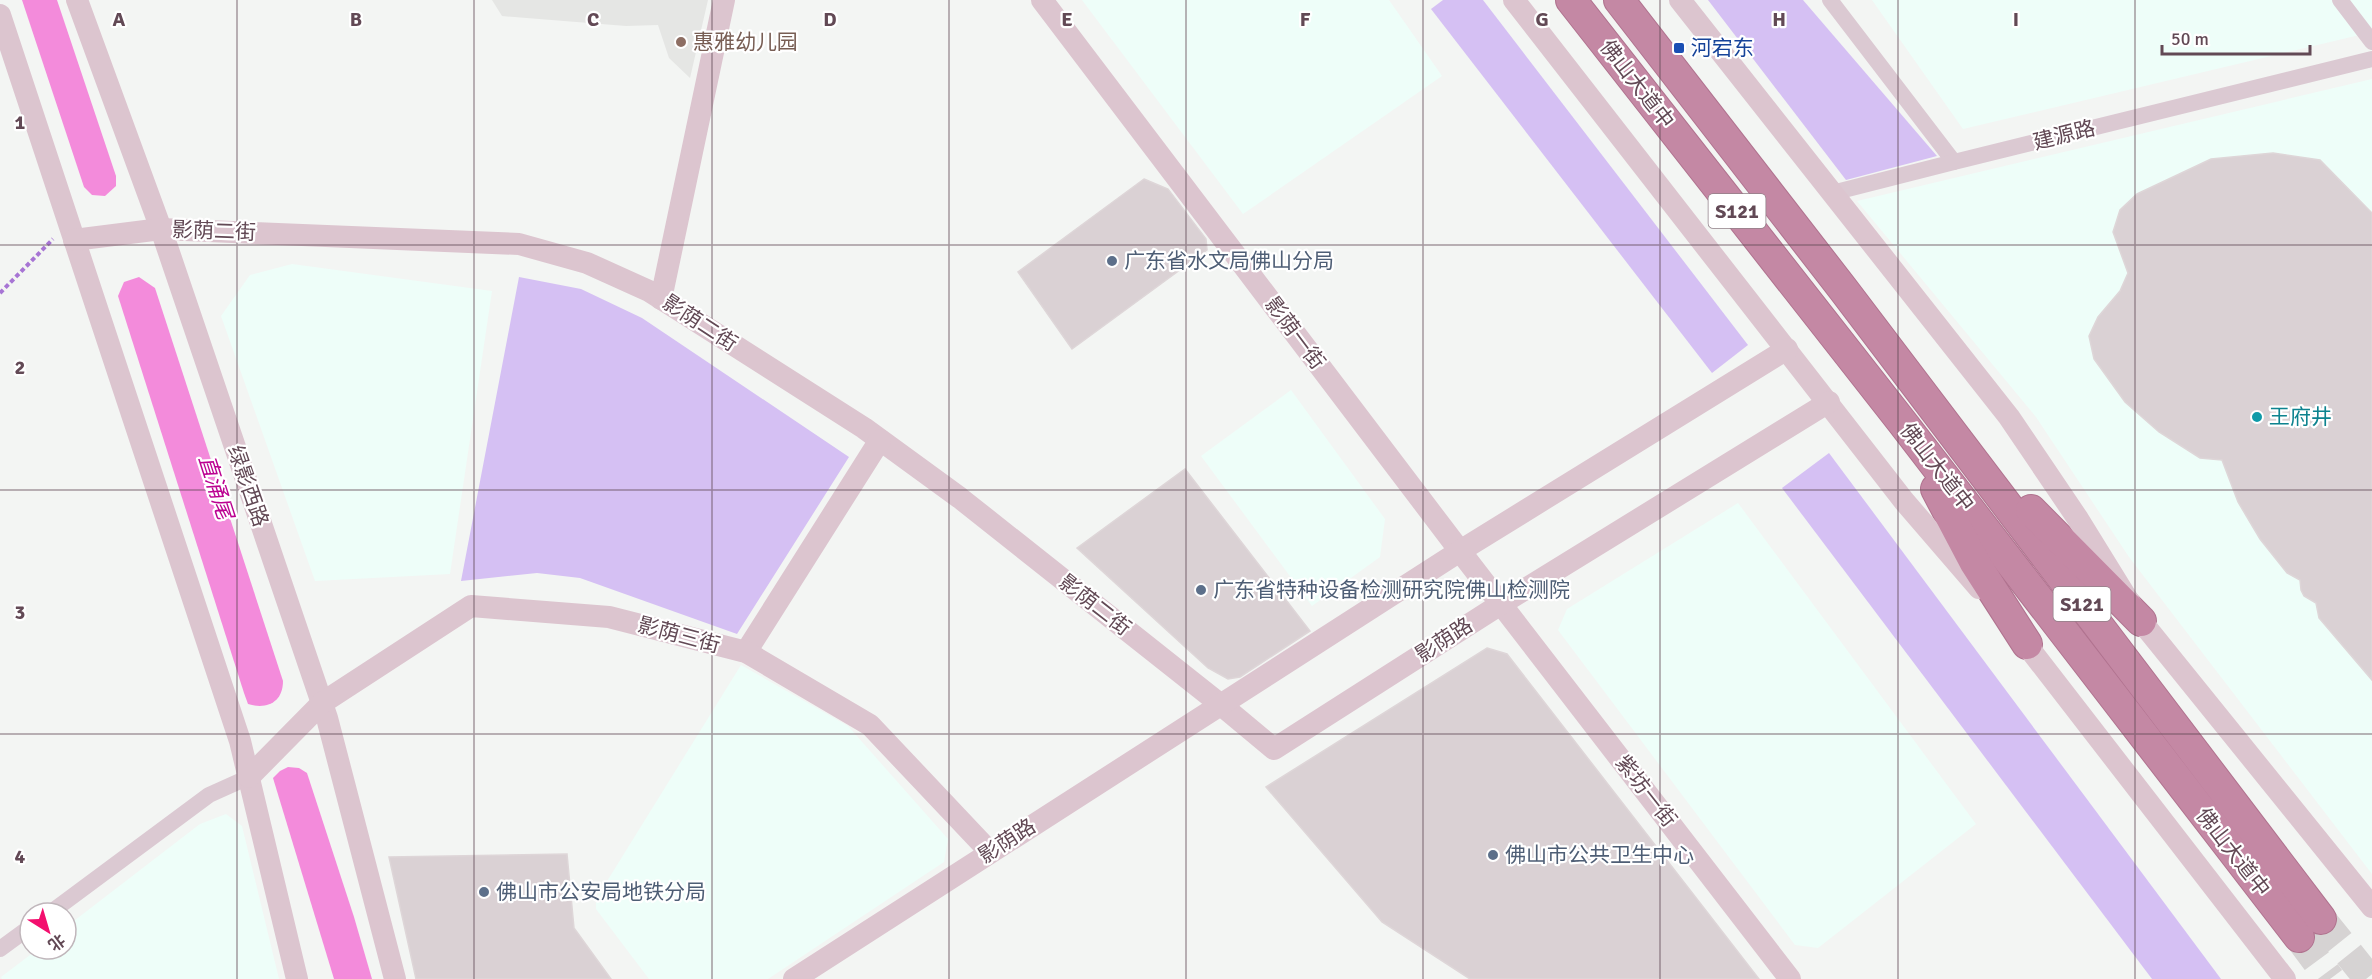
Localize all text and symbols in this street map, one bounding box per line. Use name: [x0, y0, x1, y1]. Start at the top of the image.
text: A: [113, 7, 126, 32]
text: B: [350, 7, 362, 32]
text: C: [587, 7, 599, 32]
text: D: [823, 7, 837, 32]
text: E: [1061, 7, 1073, 32]
text: F: [1300, 7, 1311, 32]
text: G: [1535, 7, 1549, 32]
text: H: [1772, 7, 1786, 32]
text: I: [2013, 7, 2019, 32]
scale bar: [2162, 18, 2310, 56]
text: 50 m: [2171, 28, 2209, 50]
place label: 惠雅幼儿园: [693, 29, 798, 55]
marker: 惠雅幼儿园: [674, 35, 688, 49]
street label: 佛山大道中: [1594, 35, 1680, 133]
place label: 河宕东: [1691, 35, 1754, 61]
marker: 河宕东: [1672, 41, 1686, 55]
text: 1: [15, 110, 26, 135]
street label: 建源路: [2030, 115, 2098, 155]
road number: S121: [1708, 194, 1766, 228]
street label: 影荫二街: [172, 217, 256, 245]
place label: 广东省水文局佛山分局: [1124, 248, 1334, 274]
marker: 广东省水文局佛山分局: [1105, 254, 1119, 268]
street label: 影荫二街: [658, 289, 742, 357]
street label: 影荫一街: [1259, 292, 1331, 374]
text: 2: [15, 355, 25, 380]
place label: 王府井: [2269, 404, 2332, 430]
marker: 王府井: [2250, 410, 2264, 424]
street label: 佛山大道中: [1894, 418, 1980, 516]
street label: 绿影西路: [222, 442, 274, 530]
water label: 直涌尾: [193, 451, 240, 524]
street label: 影荫二街: [1054, 569, 1136, 641]
place label: 广东省特种设备检测研究院佛山检测院: [1213, 577, 1570, 603]
marker: 广东省特种设备检测研究院佛山检测院: [1194, 583, 1208, 597]
road number: S121: [2054, 587, 2110, 621]
text: 3: [15, 600, 25, 625]
street label: 影荫三街: [635, 612, 723, 658]
street label: 影荫路: [1411, 612, 1477, 668]
street label: 紫坊一街: [1610, 750, 1682, 832]
street label: 佛山大道中: [2190, 803, 2276, 901]
street label: 影荫路: [974, 813, 1040, 869]
place label: 佛山市公共卫生中心: [1505, 842, 1694, 868]
text: 4: [15, 844, 26, 869]
marker: 佛山市公共卫生中心: [1486, 848, 1500, 862]
place label: 佛山市公安局地铁分局: [496, 879, 706, 905]
marker: 佛山市公安局地铁分局: [477, 885, 491, 899]
north arrow: [18, 901, 78, 961]
text: 北: [44, 929, 69, 955]

